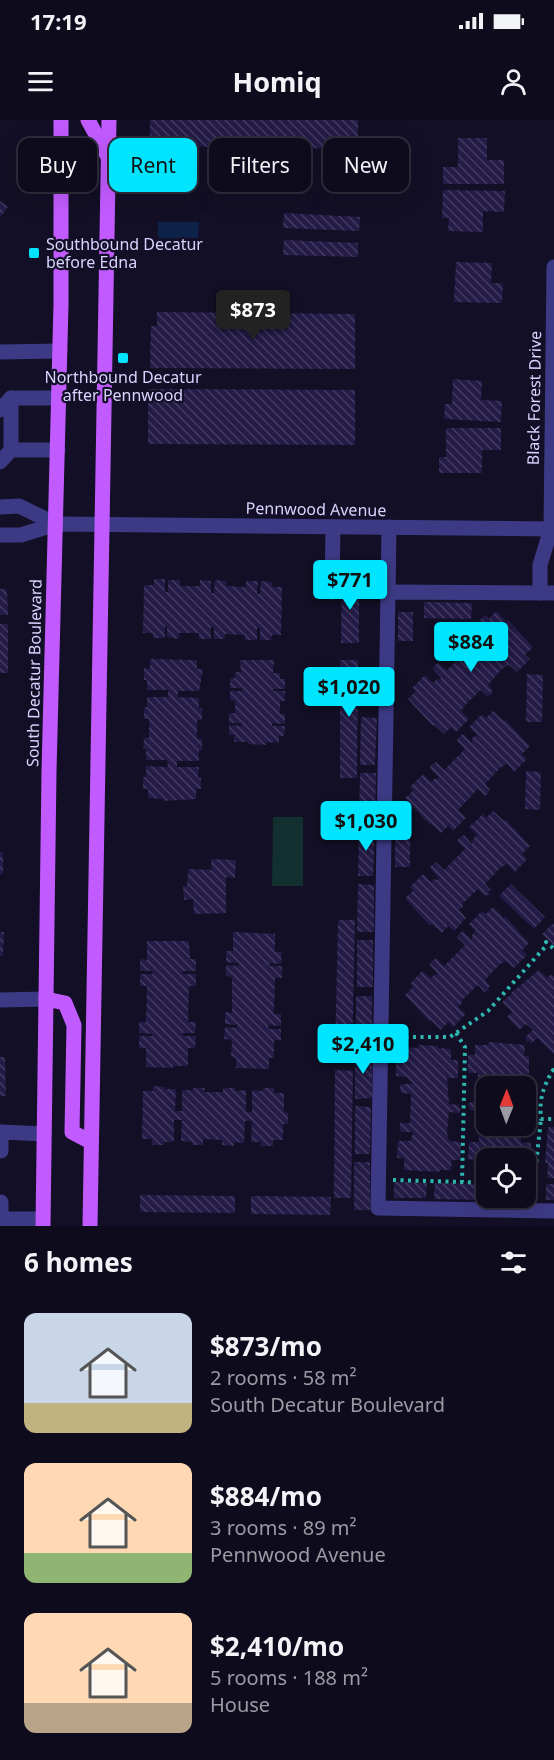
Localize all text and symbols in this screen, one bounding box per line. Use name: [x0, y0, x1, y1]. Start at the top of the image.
text: 17:19: [30, 6, 87, 36]
text: Homiq: [233, 63, 322, 100]
icon: menu: [24, 65, 57, 98]
icon: person: [497, 65, 530, 98]
chip: Buy: [18, 138, 97, 192]
chip: Rent: [109, 138, 197, 192]
chip: Filters: [209, 138, 311, 192]
chip: New: [323, 138, 409, 192]
place label: Southbound Decatur before Edna: [46, 233, 203, 273]
marker: Southbound Decatur before Edna: [27, 246, 41, 260]
pin: $873: [217, 290, 289, 341]
text: $873: [230, 296, 276, 323]
street label: Black Forest Drive: [522, 331, 546, 465]
marker: Northbound Decatur after Pennwood: [116, 351, 130, 365]
place label: Northbound Decatur after Pennwood: [44, 366, 202, 406]
street label: Pennwood Avenue: [246, 497, 386, 521]
pin: $771: [314, 560, 386, 611]
text: $771: [327, 566, 373, 593]
street label: South Decatur Boulevard: [21, 579, 47, 767]
pin: $884: [435, 622, 507, 673]
text: $884: [448, 628, 494, 655]
pin: $1,020: [300, 667, 398, 718]
text: $1,020: [318, 673, 380, 700]
pin: $1,030: [317, 801, 415, 852]
text: $1,030: [335, 807, 397, 834]
pin: $2,410: [314, 1024, 412, 1075]
text: $2,410: [332, 1030, 394, 1057]
north arrow: [476, 1076, 536, 1136]
map controls: [476, 1076, 536, 1208]
button: locate: [476, 1148, 536, 1208]
text: 6 homes: [24, 1244, 133, 1280]
icon: filters: [497, 1246, 530, 1279]
text: $873/mo: [210, 1328, 322, 1364]
icon: home: [72, 1337, 144, 1409]
text: 2 rooms · 58 m²: [210, 1364, 357, 1391]
text: South Decatur Boulevard: [210, 1391, 445, 1418]
text: $884/mo: [210, 1478, 322, 1514]
icon: home: [72, 1487, 144, 1559]
text: 3 rooms · 89 m²: [210, 1514, 357, 1541]
text: Pennwood Avenue: [210, 1541, 386, 1568]
text: $2,410/mo: [210, 1628, 344, 1664]
icon: home: [72, 1637, 144, 1709]
text: 5 rooms · 188 m²: [210, 1664, 368, 1691]
text: House: [210, 1691, 270, 1718]

